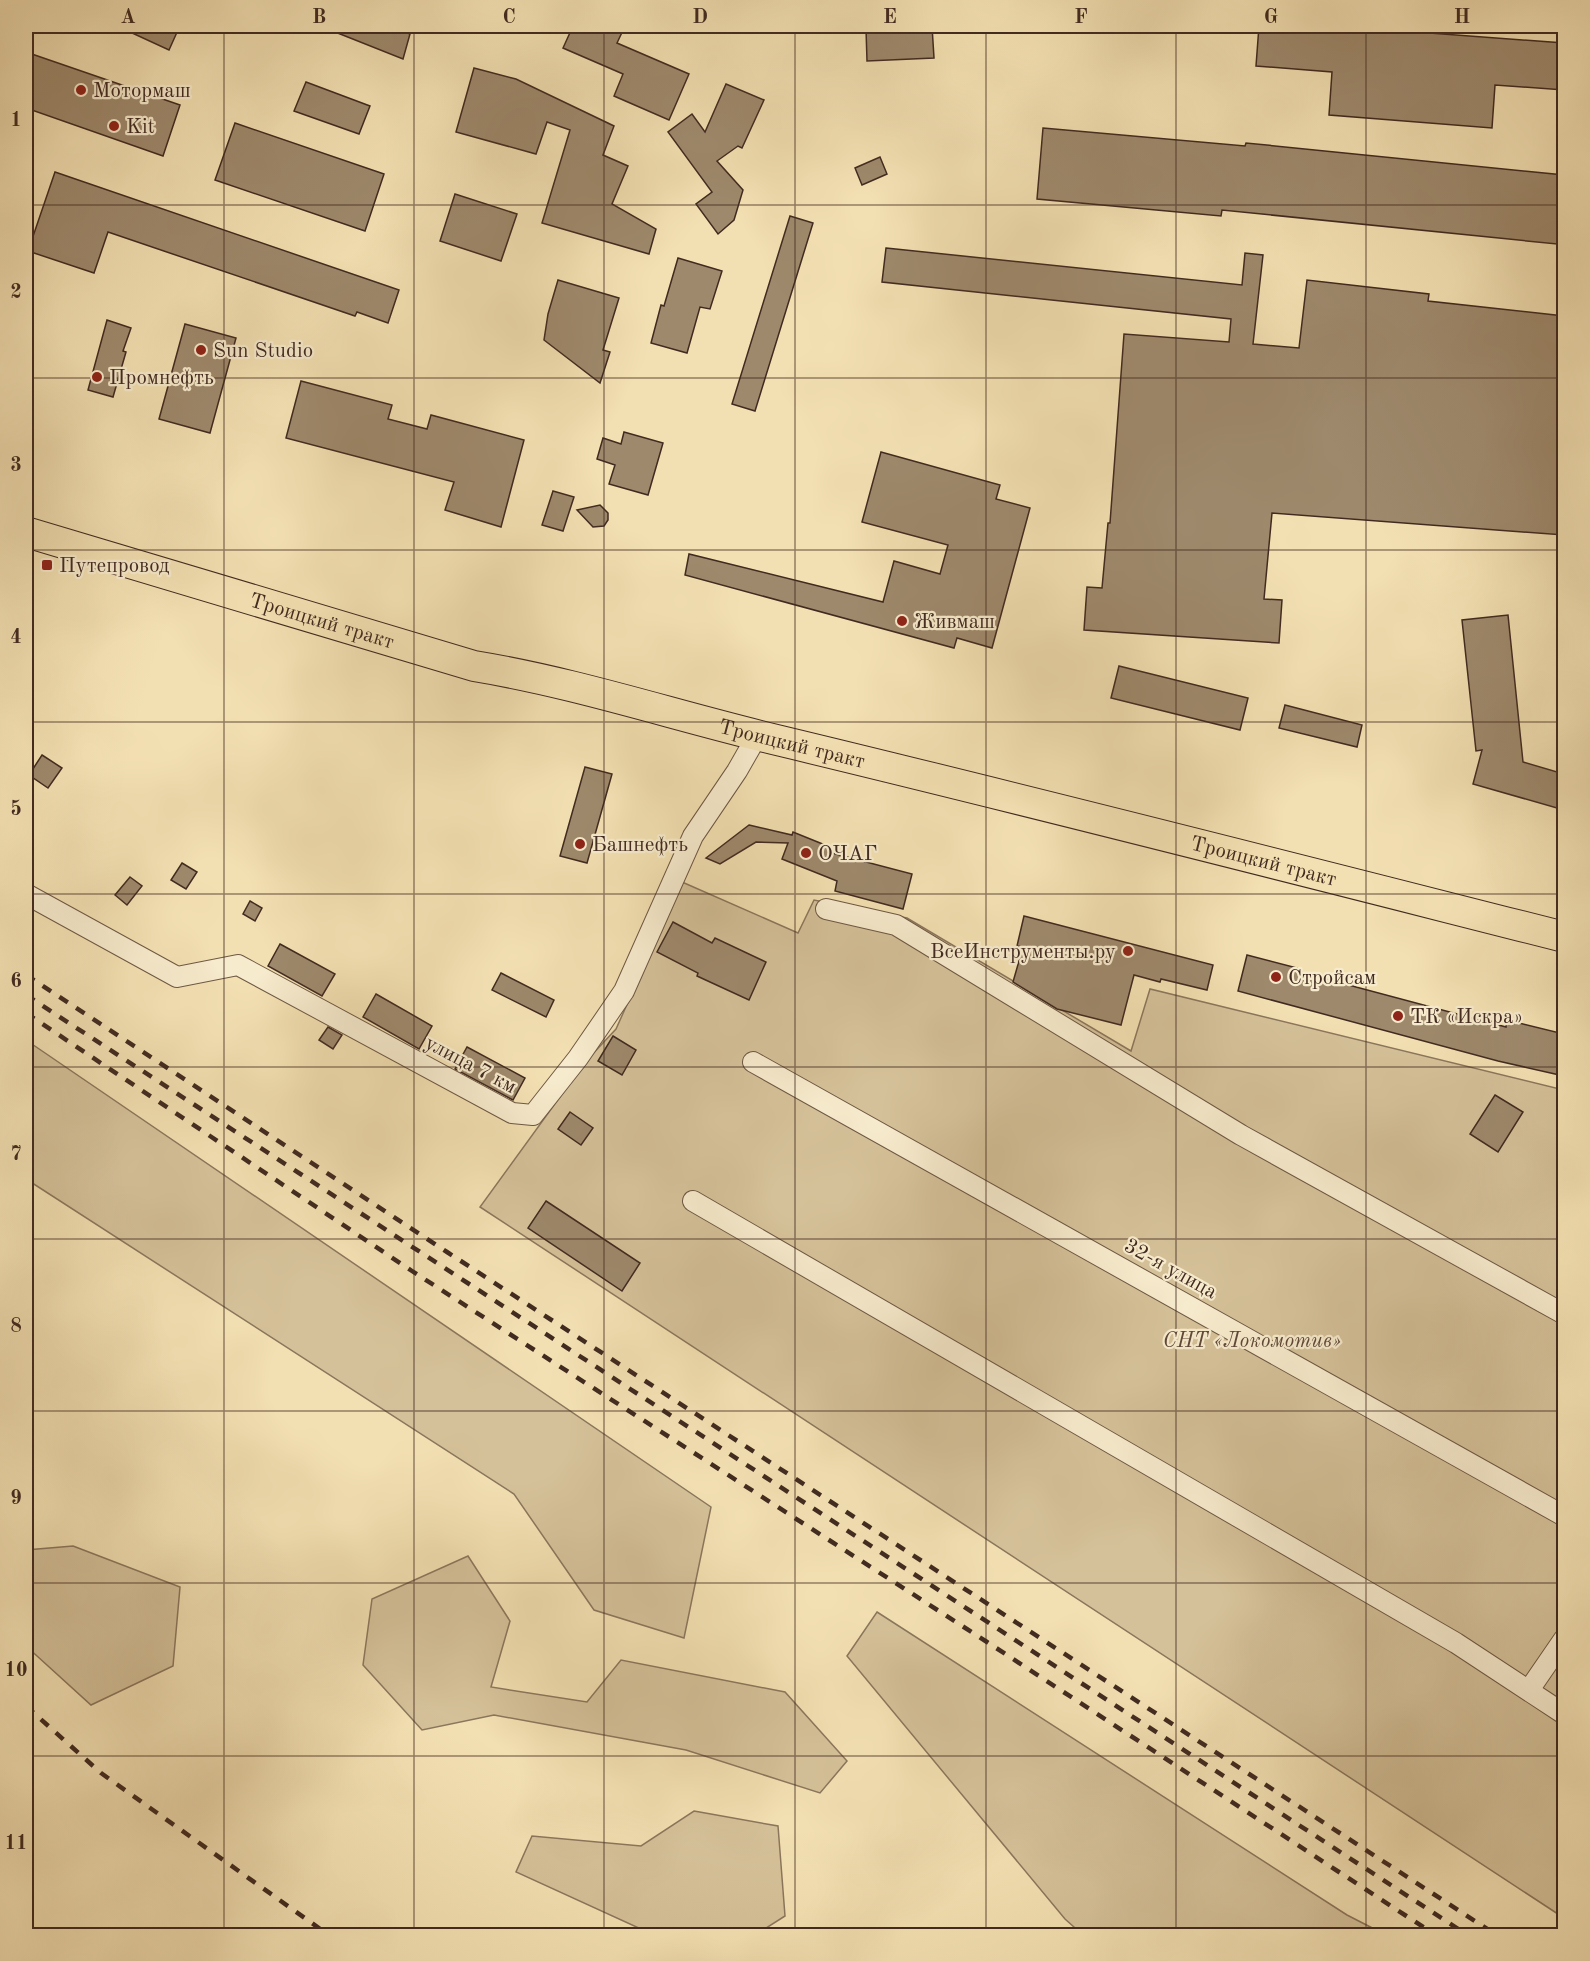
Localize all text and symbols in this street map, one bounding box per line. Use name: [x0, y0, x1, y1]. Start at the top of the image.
text: A: [120, 8, 136, 28]
text: B: [312, 8, 326, 28]
text: C: [502, 8, 516, 28]
text: D: [692, 8, 708, 28]
text: E: [883, 8, 897, 28]
text: F: [1074, 8, 1088, 28]
text: G: [1264, 8, 1278, 28]
text: H: [1454, 8, 1470, 28]
place label: Мотормаш: [93, 81, 191, 102]
marker: Мотормаш: [74, 83, 88, 97]
text: 1: [10, 111, 22, 131]
place label: Kit: [126, 117, 155, 138]
marker: Kit: [107, 119, 121, 133]
text: 2: [10, 283, 22, 303]
place label: Sun Studio: [213, 341, 313, 362]
marker: Sun Studio: [194, 343, 208, 357]
place label: Промнефть: [109, 368, 214, 389]
marker: Промнефть: [90, 370, 104, 384]
text: 3: [10, 456, 22, 476]
place label: Путепровод: [59, 556, 170, 577]
marker: Путепровод: [40, 558, 54, 572]
street label: Троицкий тракт: [247, 590, 396, 654]
place label: Живмаш: [914, 612, 995, 633]
marker: Живмаш: [895, 614, 909, 628]
text: 4: [10, 628, 22, 648]
street label: Троицкий тракт: [716, 717, 867, 773]
text: 5: [10, 799, 22, 820]
street label: Троицкий тракт: [1188, 834, 1339, 891]
place label: Башнефть: [592, 835, 688, 856]
marker: Башнефть: [573, 837, 587, 851]
place label: ОЧАГ: [818, 844, 877, 865]
marker: ОЧАГ: [799, 846, 813, 860]
place label: ВсеИнструменты.ру: [930, 942, 1116, 963]
marker: ВсеИнструменты.ру: [1121, 944, 1135, 958]
place label: Стройсам: [1288, 968, 1376, 989]
marker: Стройсам: [1269, 970, 1283, 984]
text: 6: [10, 972, 22, 992]
place label: ТК «Искра»: [1410, 1007, 1523, 1028]
marker: ТК «Искра»: [1391, 1009, 1405, 1023]
street label: улица 7 км: [421, 1033, 520, 1098]
text: 7: [10, 1145, 22, 1165]
street label: 32-я улица: [1120, 1235, 1220, 1303]
text: 8: [10, 1317, 22, 1337]
park label: СНТ «Локомотив»: [1163, 1331, 1341, 1352]
text: 9: [10, 1489, 22, 1509]
text: 10: [4, 1661, 28, 1681]
text: 11: [4, 1834, 28, 1854]

